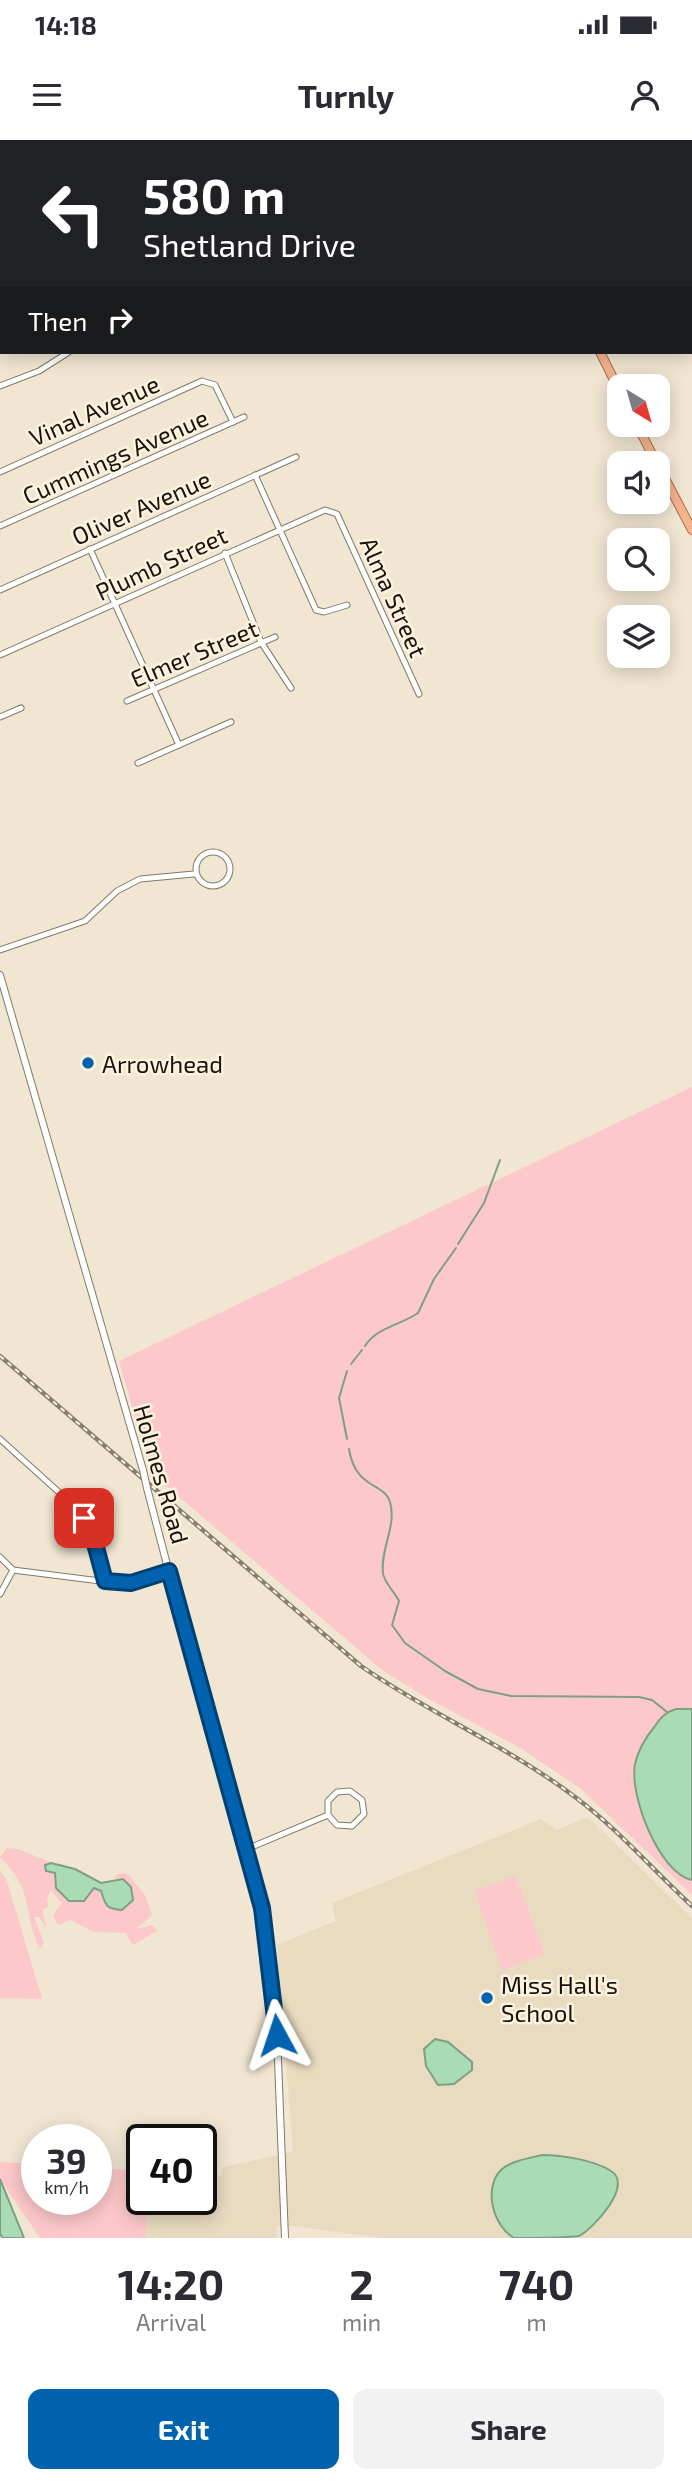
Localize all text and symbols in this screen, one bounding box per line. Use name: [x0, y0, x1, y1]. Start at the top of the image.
text: 14:18: [35, 9, 97, 40]
icon: menu: [28, 76, 66, 114]
text: Turnly: [298, 76, 394, 114]
icon: person: [626, 76, 664, 114]
text: 580 m: [143, 165, 285, 224]
icon: left: [28, 168, 119, 259]
text: Shetland Drive: [143, 225, 356, 263]
icon: right: [101, 301, 139, 339]
text: Then: [28, 305, 87, 336]
street label: Vinal Avenue: [24, 368, 164, 452]
north arrow: [607, 374, 670, 438]
map controls: [607, 374, 670, 668]
street label: Cummings Avenue: [18, 402, 212, 510]
button: sound: [607, 451, 670, 514]
street label: Oliver Avenue: [67, 463, 215, 551]
street label: Plumb Street: [91, 520, 231, 606]
button: search: [607, 528, 670, 591]
street label: Alma Street: [355, 532, 433, 662]
button: layers: [607, 605, 670, 668]
street label: Elmer Street: [126, 613, 262, 693]
place label: Arrowhead: [102, 1049, 223, 1078]
marker: Arrowhead: [80, 1055, 96, 1071]
street label: Holmes Road: [128, 1401, 196, 1547]
pin: [54, 1488, 114, 1548]
icon: arrive: [65, 1499, 103, 1537]
place label: Miss Hall's School: [501, 1970, 618, 2027]
marker: Miss Hall's School: [479, 1990, 495, 2006]
position arrow: [240, 1998, 314, 2072]
speed limit sign: 40: [126, 2124, 217, 2215]
text: 39: [46, 2139, 87, 2181]
text: km/h: [44, 2176, 89, 2198]
text: 14:20: [118, 2258, 224, 2308]
text: 2: [349, 2258, 374, 2308]
text: 740: [499, 2258, 574, 2308]
text: Arrival: [136, 2308, 206, 2336]
text: min: [342, 2308, 381, 2336]
text: m: [526, 2308, 547, 2336]
button: Exit: [28, 2389, 339, 2469]
button: Share: [353, 2389, 664, 2469]

